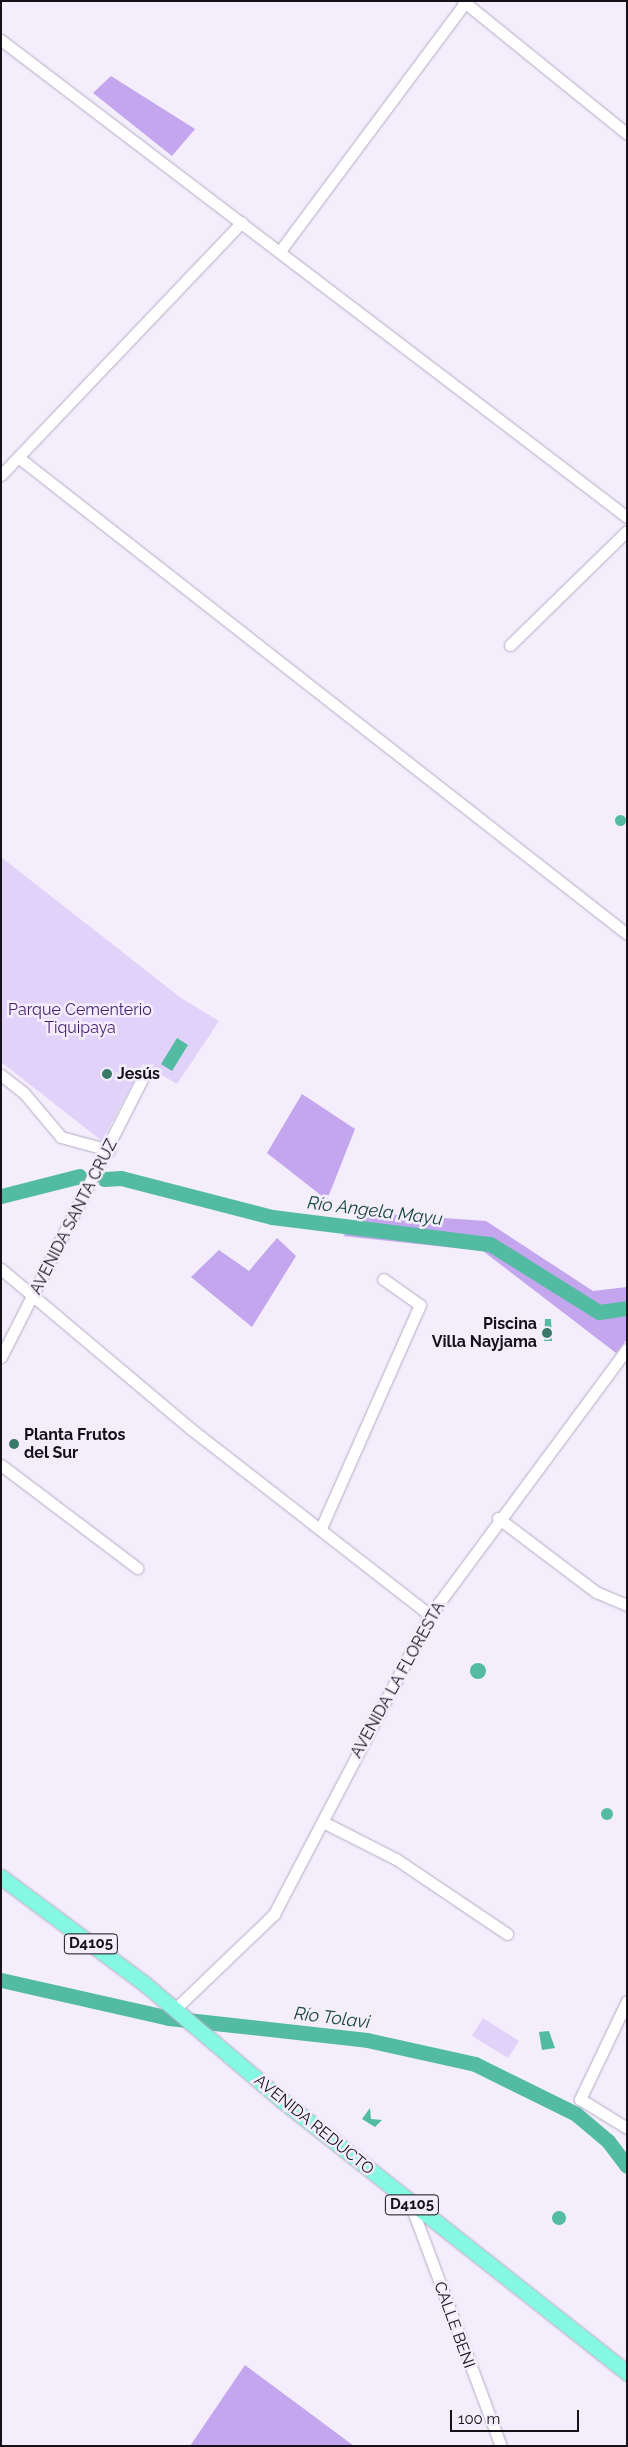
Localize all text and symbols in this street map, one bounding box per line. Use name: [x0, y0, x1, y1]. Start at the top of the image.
park label: Parque Cementerio Tiquipaya: [8, 1000, 152, 1038]
place label: Jesús: [117, 1064, 160, 1084]
marker: Jesús: [101, 1068, 113, 1080]
street label: AVENIDA SANTA CRUZ: [26, 1136, 122, 1298]
water label: Río Angela Mayu: [306, 1192, 444, 1230]
place label: Piscina Villa Nayjama: [432, 1314, 537, 1352]
marker: Piscina Villa Nayjama: [541, 1327, 553, 1339]
place label: Planta Frutos del Sur: [24, 1425, 125, 1463]
marker: Planta Frutos del Sur: [8, 1438, 20, 1450]
street label: AVENIDA LA FLORESTA: [347, 1598, 449, 1762]
road number: D4105: [64, 1932, 118, 1956]
water label: Río Tolavi: [293, 2003, 371, 2033]
street label: AVENIDA REDUCTO: [250, 2071, 378, 2179]
road number: D4105: [384, 2192, 440, 2218]
street label: CALLE BENI: [429, 2279, 479, 2371]
scale bar: [453, 2400, 582, 2432]
text: 100 m: [458, 2410, 500, 2428]

